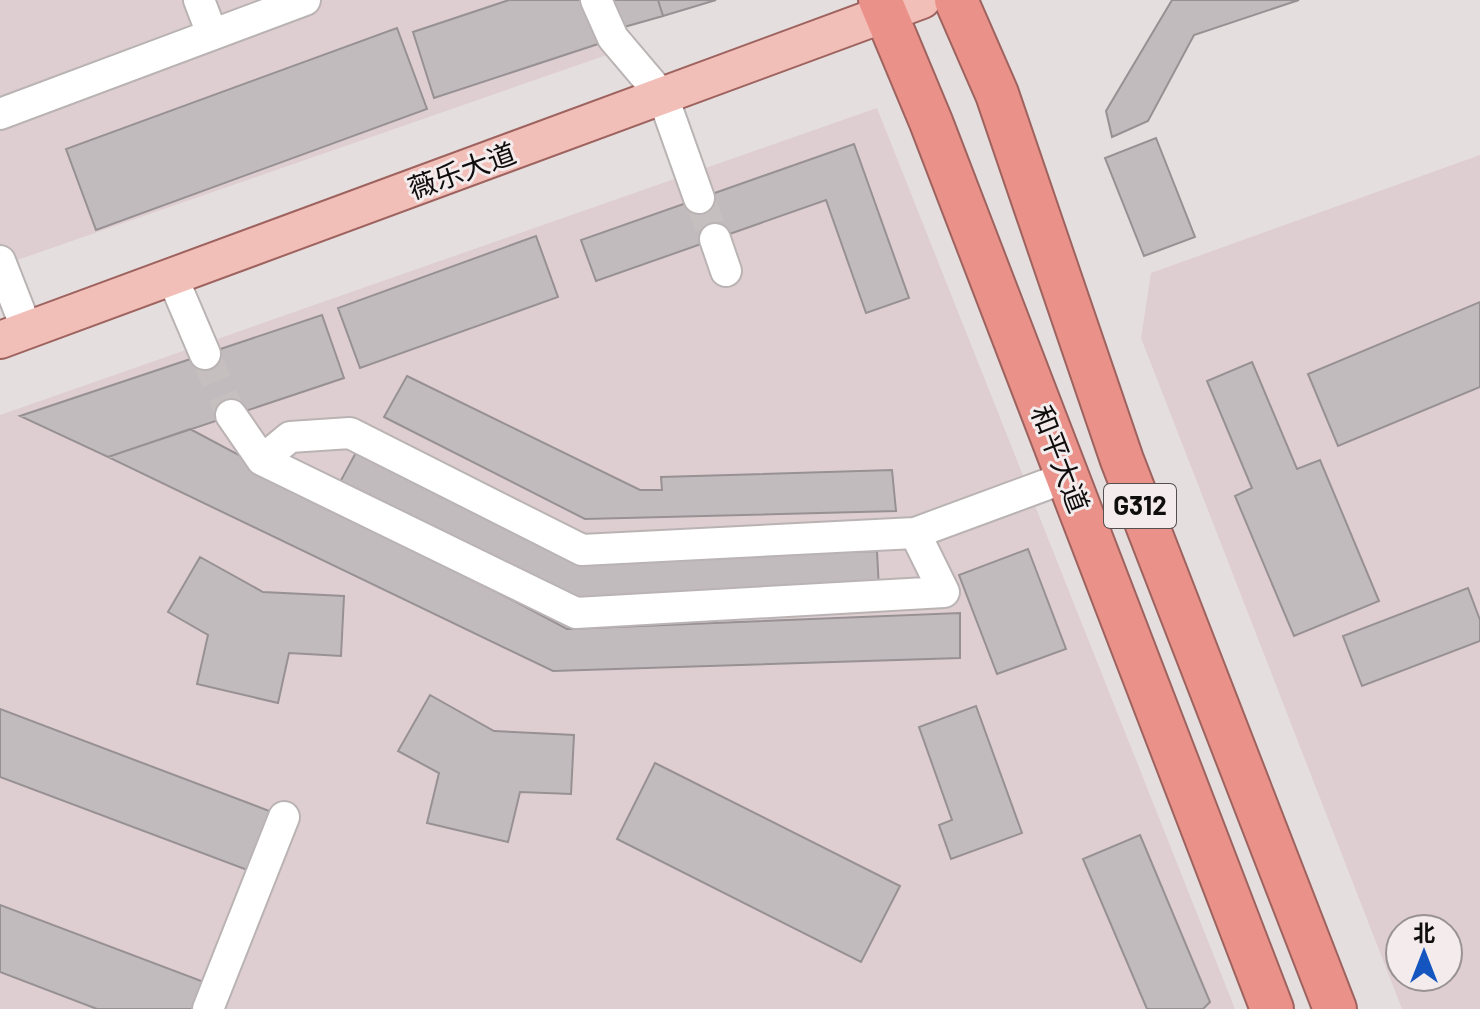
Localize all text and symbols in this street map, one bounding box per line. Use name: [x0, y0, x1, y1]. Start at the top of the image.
street label: 薇乐大道: [403, 135, 520, 205]
street label: 和平大道: [1025, 400, 1097, 517]
road number: G312: [1104, 484, 1176, 528]
north arrow: [1384, 913, 1464, 993]
text: 北: [1413, 919, 1435, 945]

